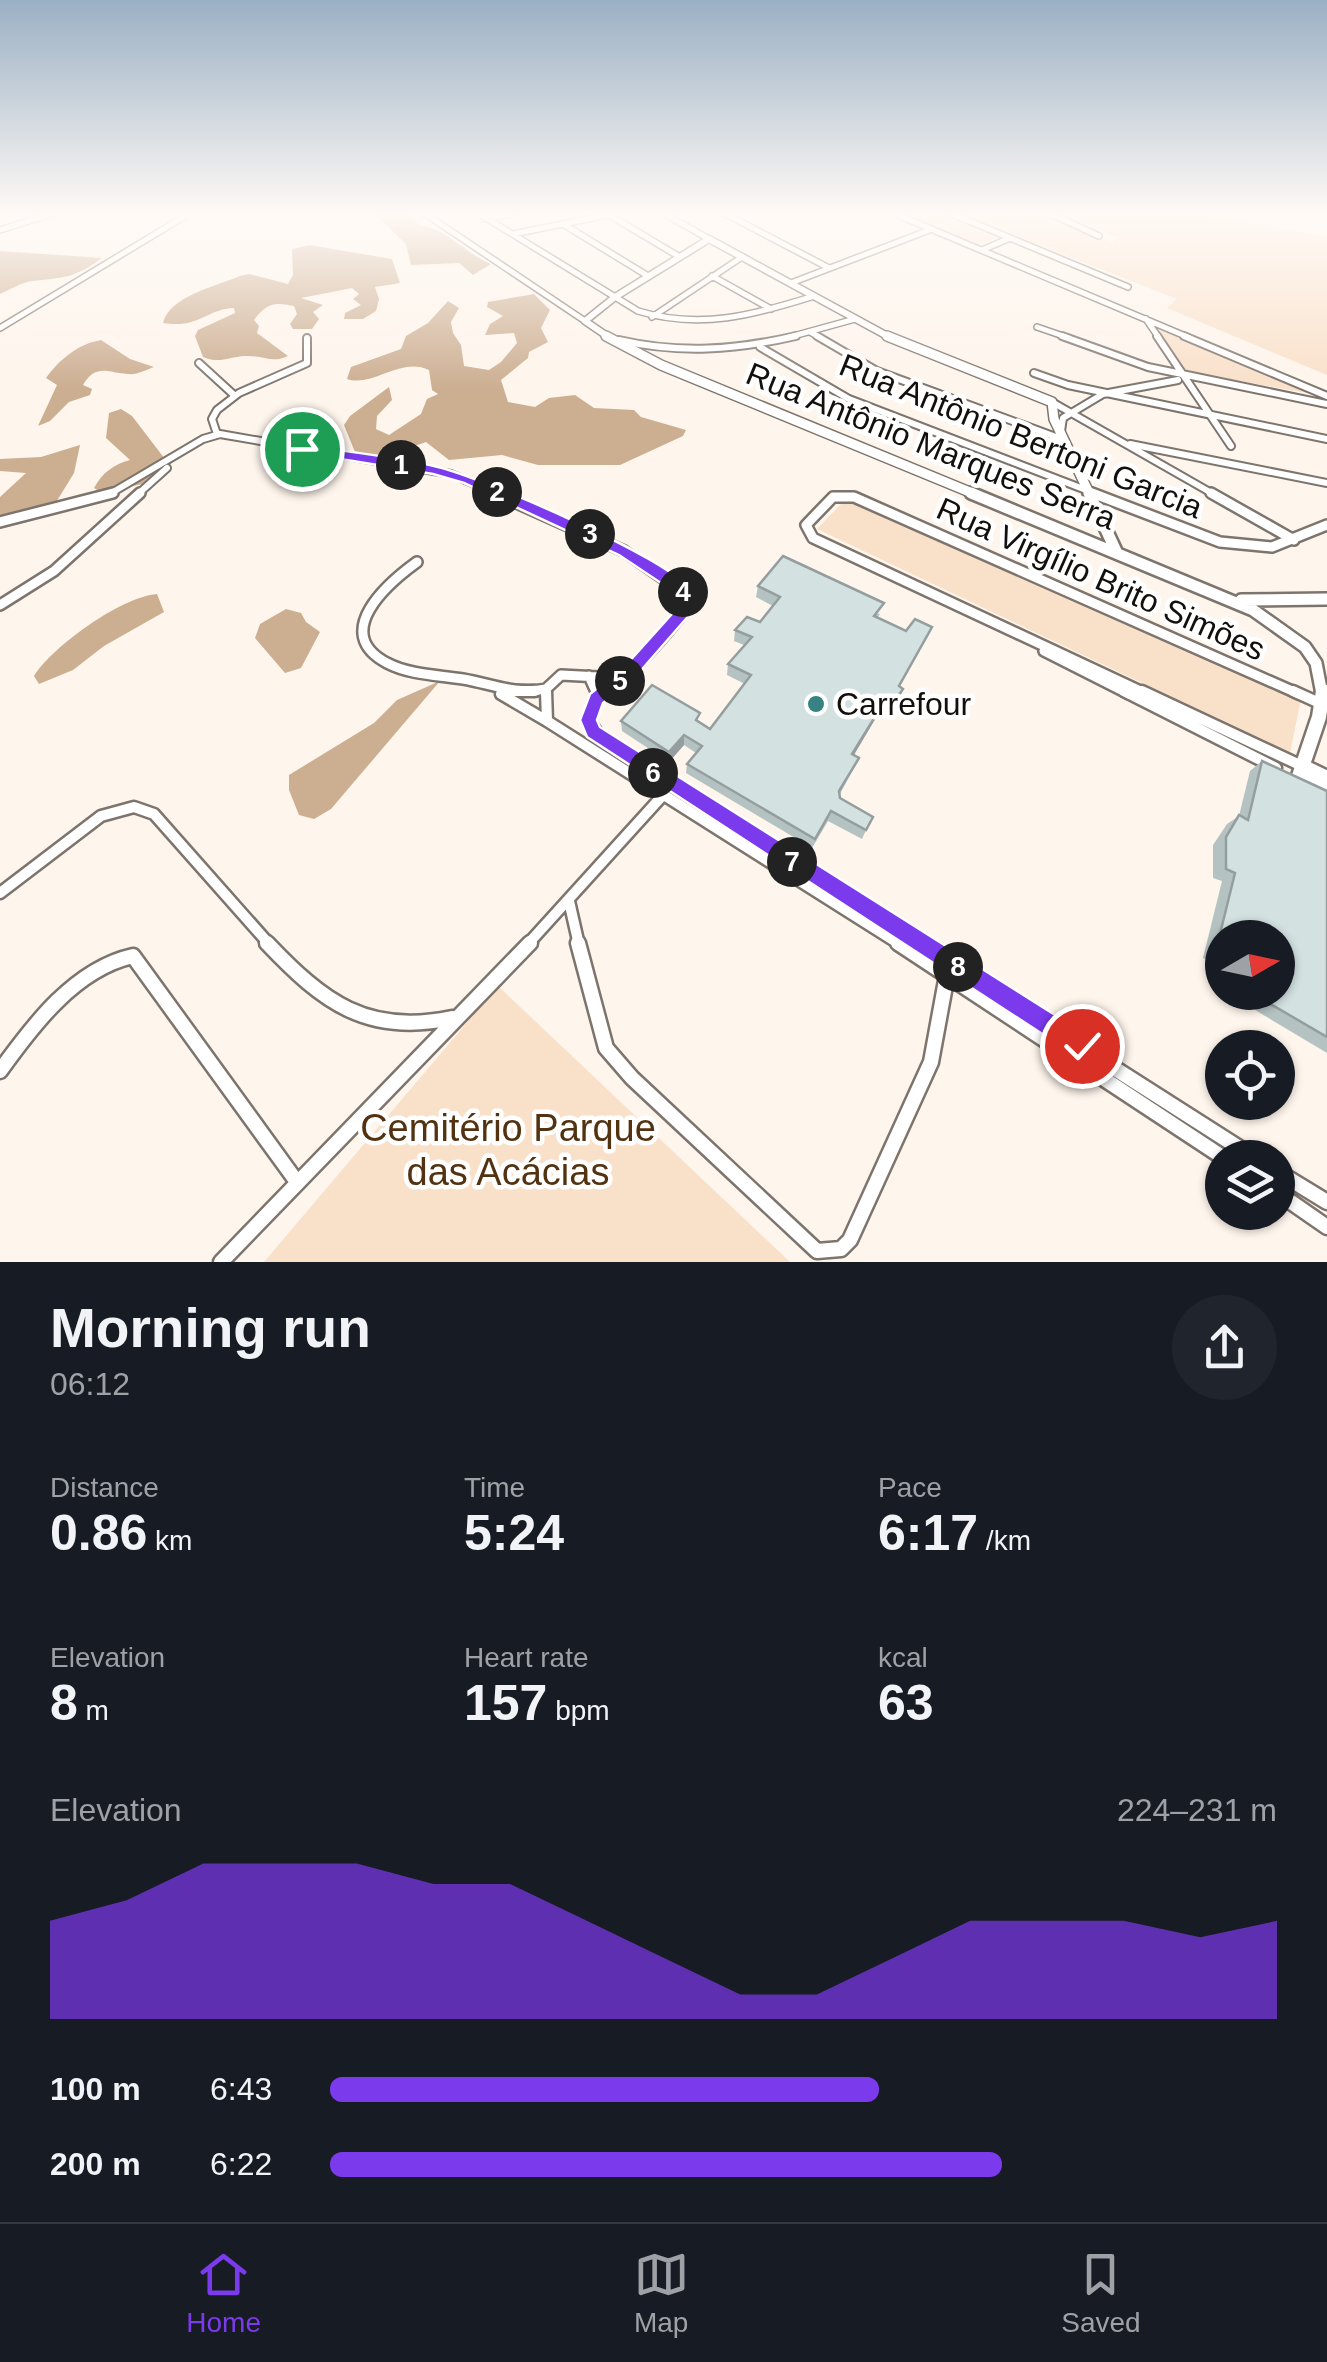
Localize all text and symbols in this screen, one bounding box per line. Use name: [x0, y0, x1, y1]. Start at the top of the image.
street label: Rua Antônio Bertoni Garcia: [834, 347, 1208, 525]
street label: Rua Antônio Marques Serra: [741, 355, 1121, 537]
pin: [260, 407, 345, 492]
icon: arrive: [275, 422, 330, 477]
pin: 1: [376, 440, 426, 490]
text: 1: [393, 449, 409, 480]
pin: 2: [472, 467, 522, 517]
text: 2: [489, 476, 505, 507]
street label: Rua Virgílio Brito Simões: [931, 490, 1271, 668]
pin: 3: [565, 509, 615, 559]
text: 3: [582, 518, 598, 549]
pin: 4: [658, 567, 708, 617]
text: 4: [675, 576, 691, 607]
pin: 5: [595, 656, 645, 706]
text: 5: [612, 665, 628, 696]
place label: Carrefour: [836, 686, 972, 722]
marker: Carrefour: [805, 693, 827, 715]
pin: 6: [628, 748, 678, 798]
text: 6: [645, 757, 661, 788]
pin: 7: [767, 837, 817, 887]
text: 7: [784, 846, 800, 877]
north arrow: [1205, 920, 1295, 1010]
map controls: [1205, 920, 1295, 1230]
pin: 8: [933, 942, 983, 992]
text: 8: [950, 951, 966, 982]
pin: [1040, 1004, 1125, 1089]
icon: check: [1055, 1019, 1110, 1074]
button: locate: [1205, 1030, 1295, 1120]
park label: Cemitério Parque das Acácias: [360, 1107, 656, 1193]
button: layers: [1205, 1140, 1295, 1230]
button: share: [1172, 1295, 1277, 1400]
text: Morning run: [50, 1297, 371, 1359]
text: 06:12: [50, 1366, 130, 1402]
text: Distance: [50, 1472, 159, 1503]
text: Time: [464, 1472, 525, 1503]
text: Pace: [878, 1472, 942, 1503]
text: 0.86: [50, 1505, 147, 1561]
text: 5:24: [464, 1505, 564, 1561]
text: 6:17: [878, 1505, 978, 1561]
text: km: [147, 1525, 192, 1556]
text: /km: [978, 1525, 1031, 1556]
text: Elevation: [50, 1642, 165, 1673]
text: Heart rate: [464, 1642, 589, 1673]
text: kcal: [878, 1642, 928, 1673]
text: 8: [50, 1675, 78, 1731]
text: 157: [464, 1675, 547, 1731]
text: 63: [878, 1675, 934, 1731]
text: m: [78, 1695, 109, 1726]
text: bpm: [547, 1695, 610, 1726]
text: Elevation: [50, 1792, 182, 1828]
text: 224–231 m: [1117, 1792, 1277, 1828]
text: 100 m: [50, 2071, 141, 2107]
text: 6:43: [210, 2071, 272, 2107]
text: 200 m: [50, 2146, 141, 2182]
text: 6:22: [210, 2146, 272, 2182]
tab: Home: [186, 2247, 261, 2339]
tab: Map: [634, 2247, 689, 2339]
tab: Saved: [1061, 2247, 1141, 2339]

